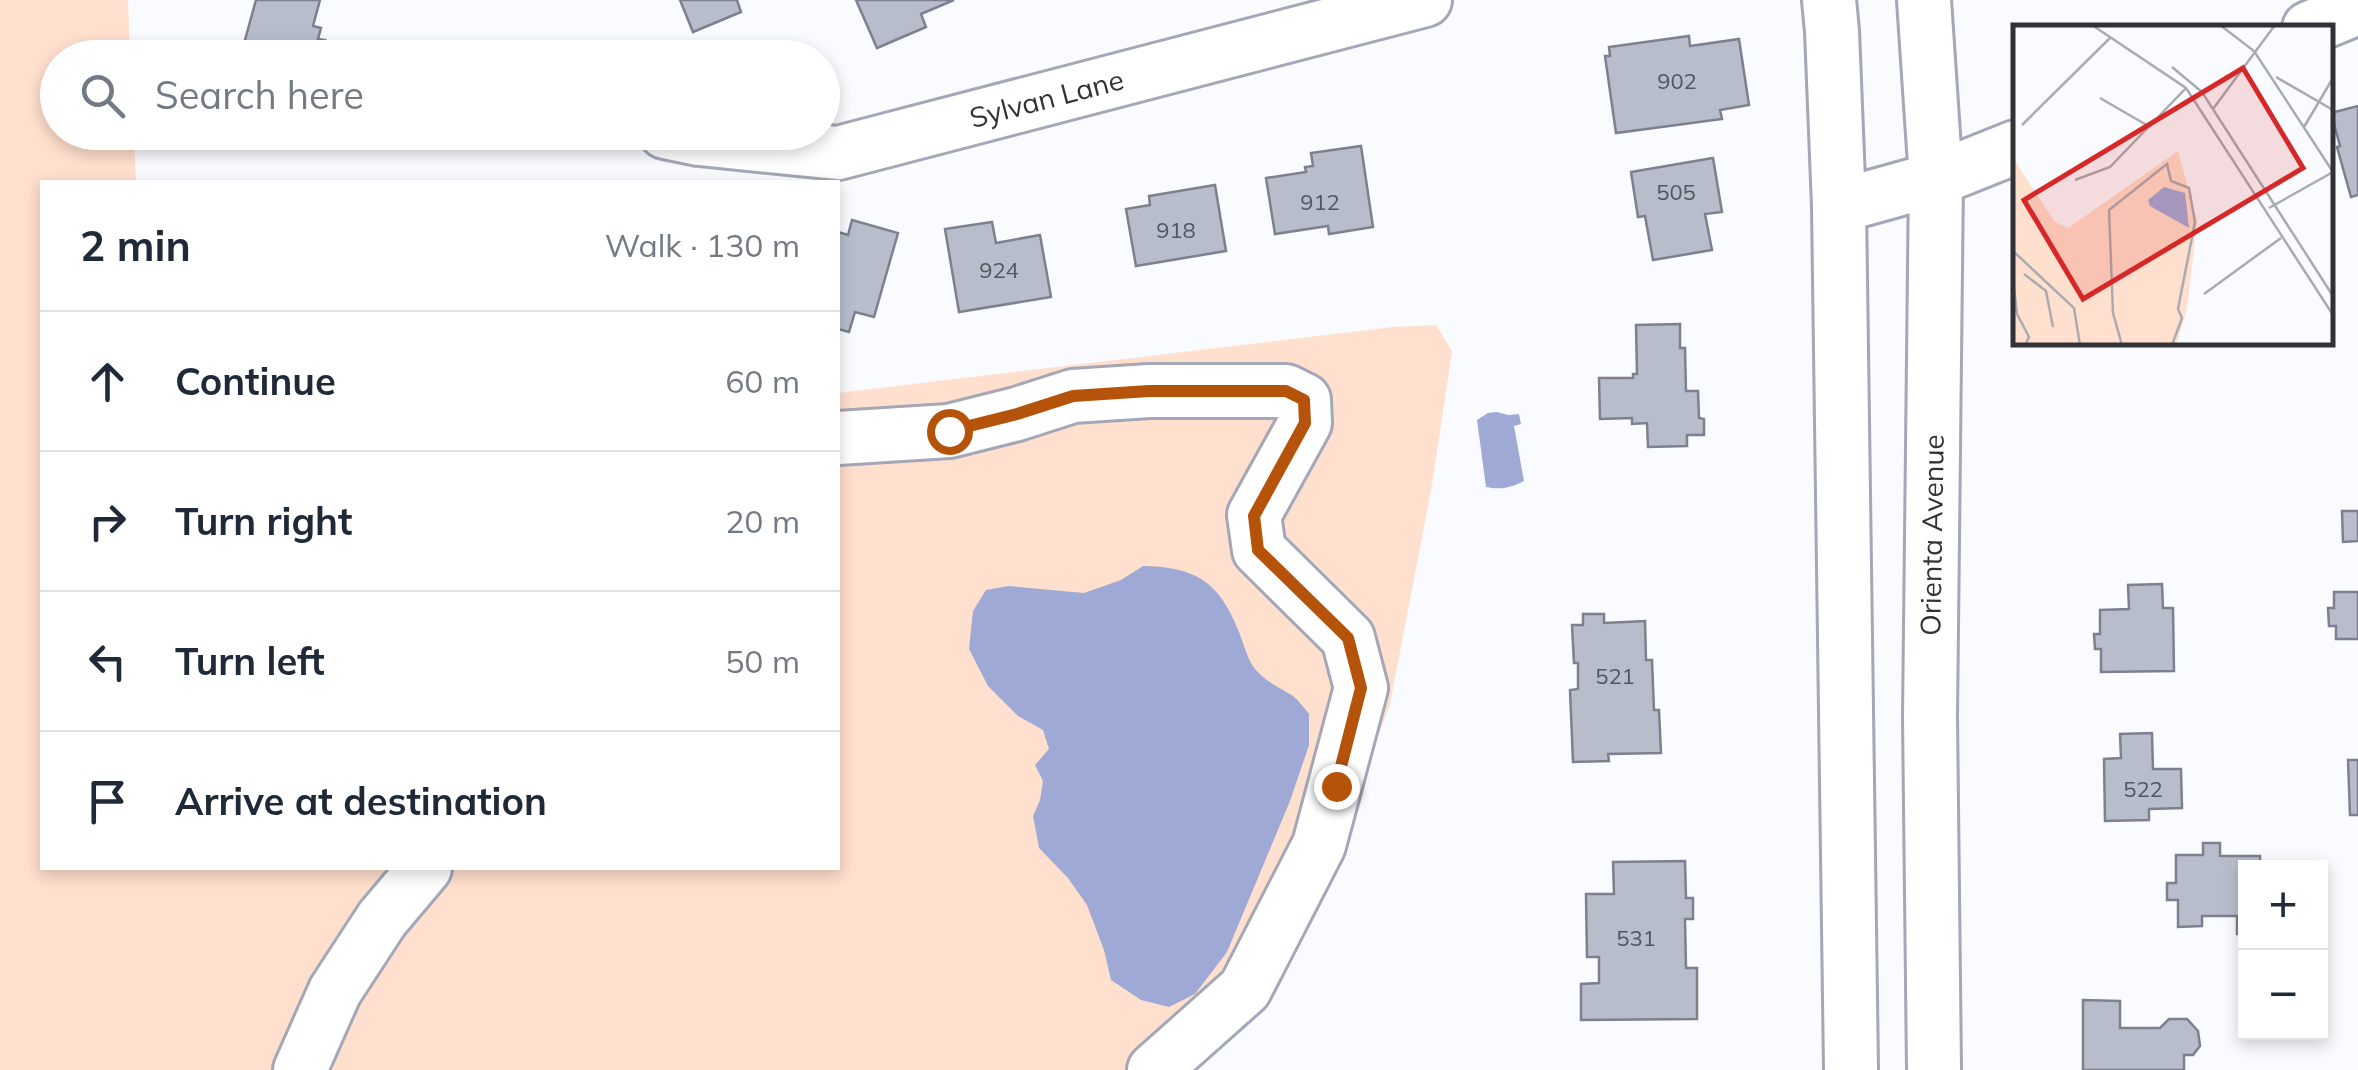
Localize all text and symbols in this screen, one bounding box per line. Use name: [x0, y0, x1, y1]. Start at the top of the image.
inset map: [2013, 25, 2333, 345]
search box: [40, 40, 840, 150]
street label: Sylvan Lane: [966, 61, 1127, 135]
house number: 902: [1657, 67, 1697, 95]
icon: search: [75, 68, 130, 123]
text: Search here: [155, 71, 364, 119]
house number: 505: [1656, 178, 1696, 206]
house number: 912: [1300, 188, 1340, 216]
house number: 918: [1156, 216, 1196, 244]
text: 2 min: [80, 219, 191, 272]
text: Walk · 130 m: [605, 225, 800, 265]
house number: 924: [979, 256, 1019, 284]
icon: ahead: [80, 354, 135, 409]
text: Continue: [175, 357, 336, 405]
text: 60 m: [725, 361, 800, 401]
route start: [927, 409, 973, 455]
street label: Orienta Avenue: [1912, 434, 1951, 636]
icon: right: [80, 494, 135, 549]
text: Turn right: [175, 497, 352, 545]
text: 20 m: [725, 501, 800, 541]
icon: left: [80, 634, 135, 689]
text: Turn left: [175, 637, 325, 685]
text: 50 m: [725, 641, 800, 681]
house number: 521: [1595, 662, 1635, 690]
route end: [1314, 764, 1360, 810]
icon: arrive: [80, 774, 135, 829]
house number: 522: [2123, 775, 2163, 803]
text: Arrive at destination: [175, 777, 547, 825]
map controls: [2238, 860, 2328, 1040]
button: +: [2238, 860, 2328, 950]
house number: 531: [1616, 924, 1656, 952]
button: −: [2238, 950, 2328, 1040]

